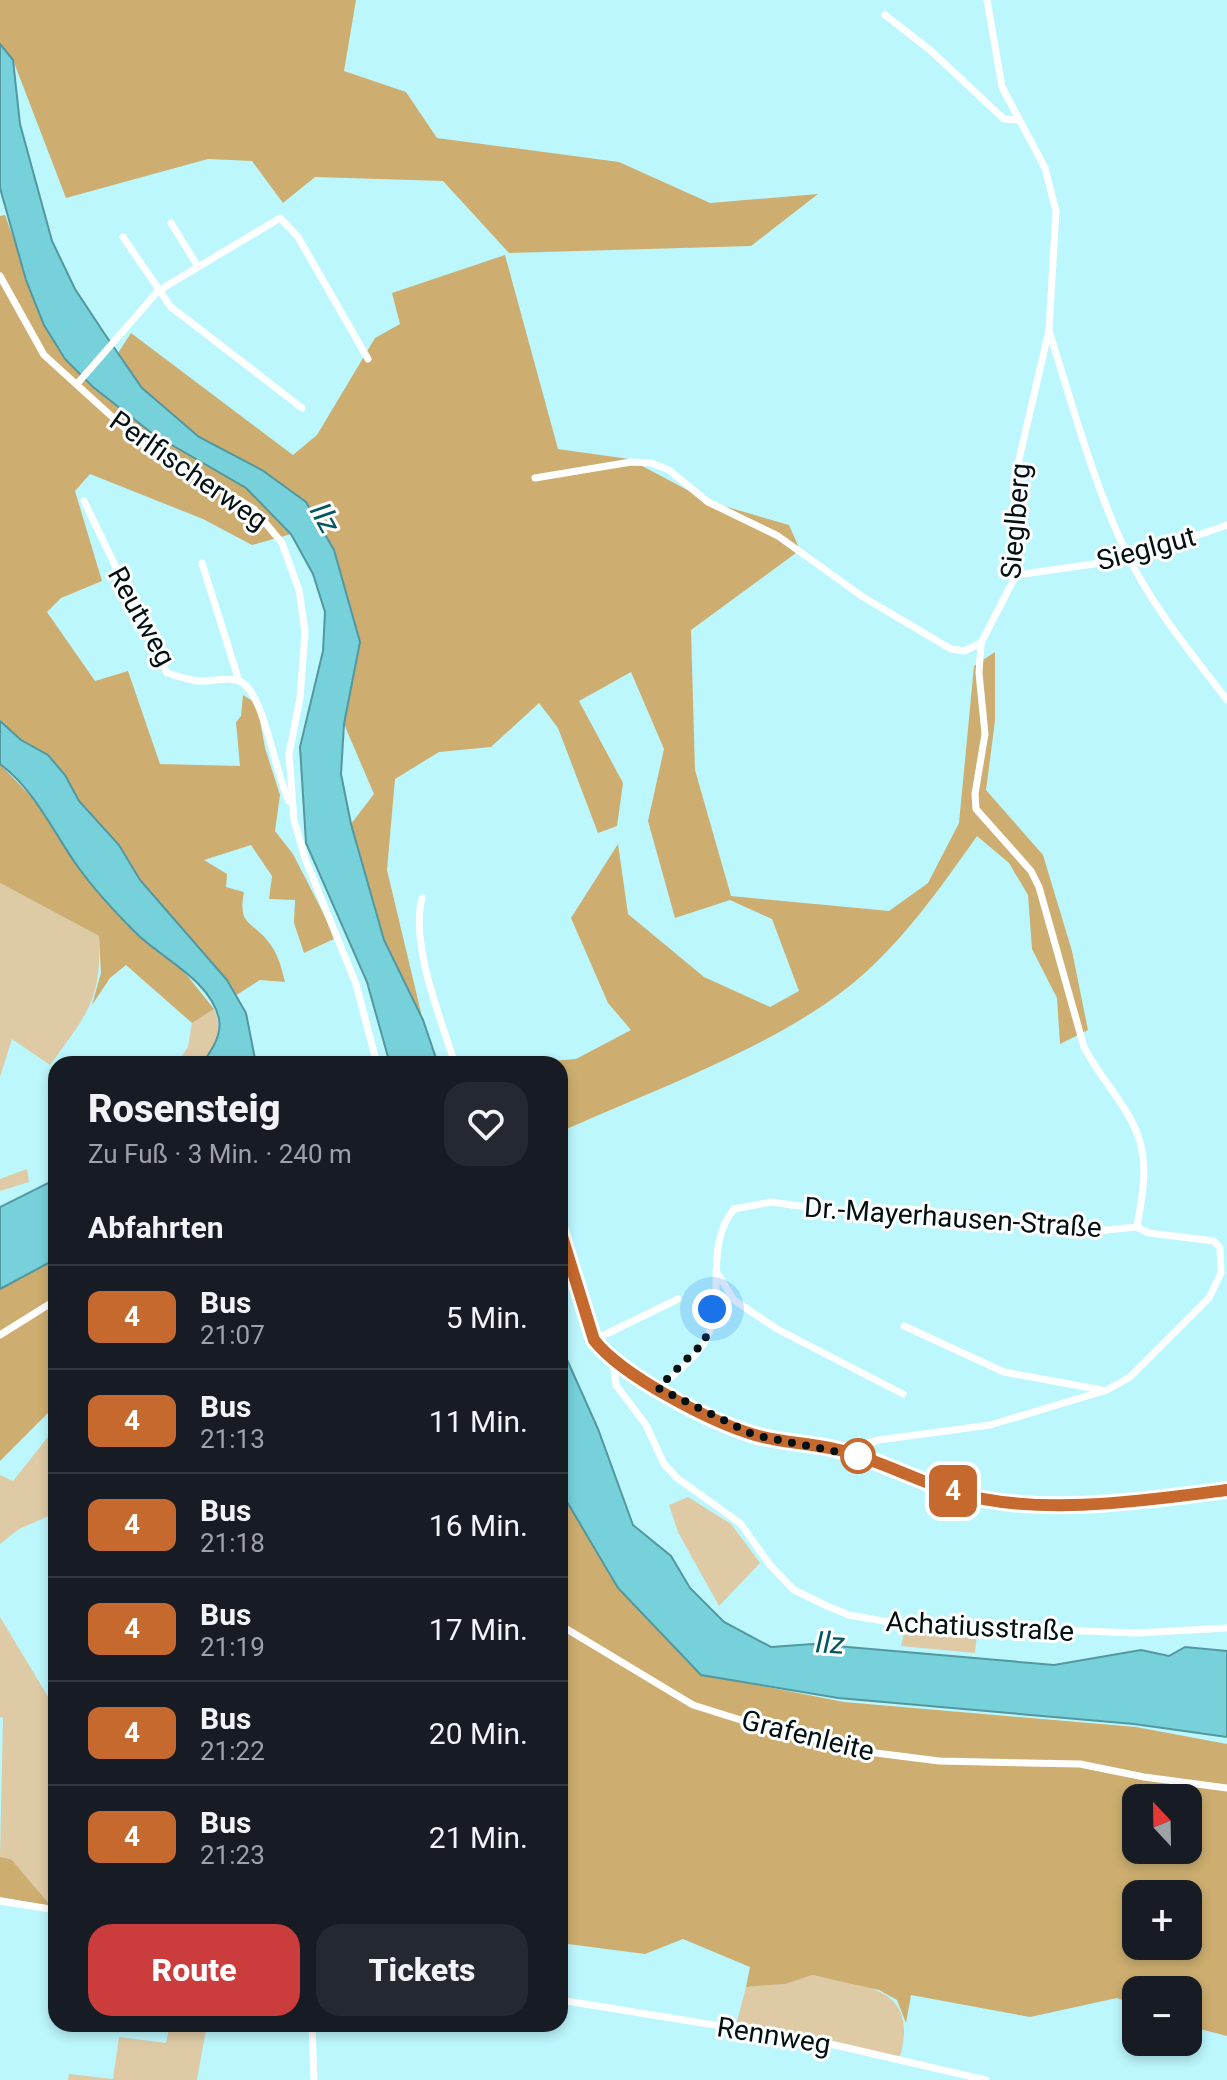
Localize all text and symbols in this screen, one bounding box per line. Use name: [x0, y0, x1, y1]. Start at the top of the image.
street label: Perlfischerweg: [104, 404, 274, 537]
street label: Sieglberg: [994, 462, 1037, 580]
water label: Ilz: [303, 496, 348, 540]
street label: Sieglgut: [1093, 519, 1199, 578]
street label: Reutweg: [101, 561, 182, 672]
button: heart: [444, 1082, 528, 1166]
text: Rosensteig: [88, 1087, 281, 1131]
text: Zu Fuß · 3 Min. · 240 m: [88, 1139, 352, 1169]
street label: Dr.-Mayerhausen-Straße: [803, 1191, 1103, 1244]
text: Abfahrten: [88, 1210, 224, 1245]
text: Bus: [200, 1285, 251, 1320]
your location: [692, 1289, 732, 1329]
text: 4: [124, 1300, 140, 1333]
text: 5 Min.: [446, 1300, 528, 1335]
text: 21:07: [200, 1320, 265, 1350]
text: Bus: [200, 1389, 251, 1424]
text: 4: [124, 1404, 140, 1437]
text: 11 Min.: [429, 1404, 528, 1439]
text: 21:13: [200, 1424, 265, 1454]
unlabelled marker: [841, 1439, 875, 1473]
line badge: 4: [927, 1465, 979, 1517]
text: 4: [945, 1474, 961, 1507]
text: Bus: [200, 1493, 251, 1528]
text: 4: [124, 1508, 140, 1541]
text: 16 Min.: [429, 1508, 528, 1543]
text: 21:18: [200, 1528, 265, 1558]
text: Bus: [200, 1597, 251, 1632]
street label: Achatiusstraße: [885, 1605, 1075, 1648]
text: 4: [124, 1612, 140, 1645]
text: 17 Min.: [429, 1612, 528, 1647]
water label: Ilz: [814, 1624, 846, 1661]
text: 21:19: [200, 1632, 265, 1662]
text: Bus: [200, 1701, 251, 1736]
street label: Grafenleite: [738, 1703, 878, 1768]
text: 4: [124, 1716, 140, 1749]
text: 20 Min.: [429, 1716, 528, 1751]
text: 21:22: [200, 1736, 265, 1766]
north arrow: [1122, 1784, 1202, 1864]
map controls: [1122, 1784, 1202, 2056]
text: Bus: [200, 1805, 251, 1840]
text: 4: [124, 1820, 140, 1853]
text: 21 Min.: [429, 1820, 528, 1855]
text: 21:23: [200, 1840, 265, 1870]
button: +: [1122, 1880, 1202, 1960]
button: Route: [88, 1924, 300, 2016]
button: Tickets: [316, 1924, 528, 2016]
button: −: [1122, 1976, 1202, 2056]
street label: Rennweg: [715, 2010, 833, 2061]

